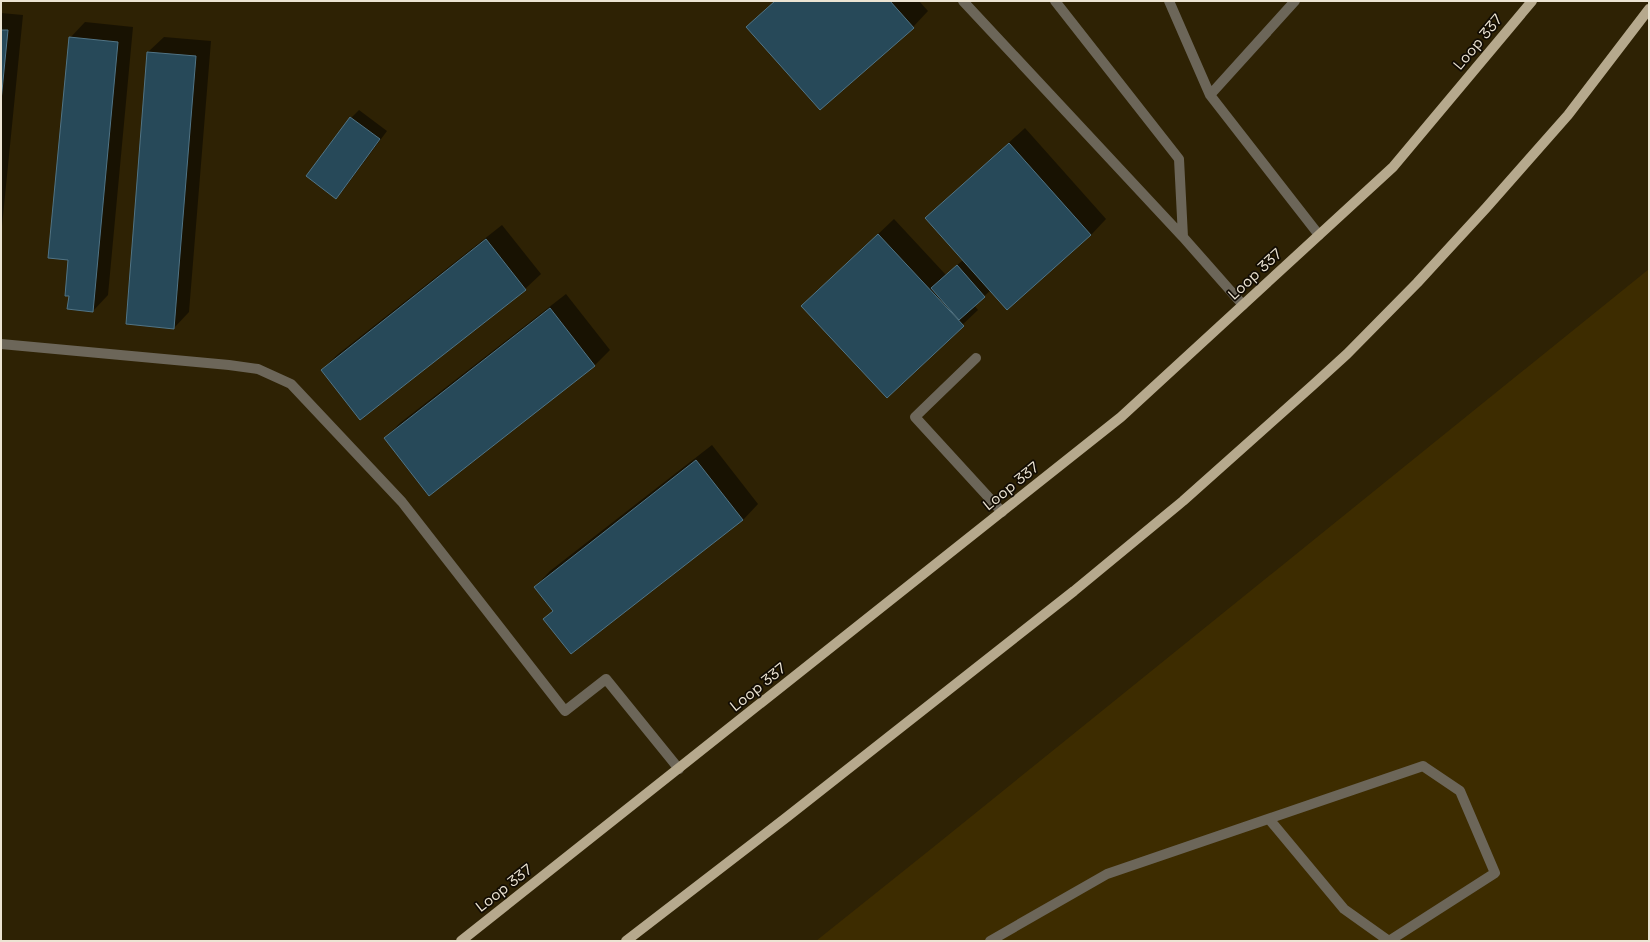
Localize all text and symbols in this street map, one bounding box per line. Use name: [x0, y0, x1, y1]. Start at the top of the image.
street label: Loop 337: [1449, 10, 1506, 73]
street label: Loop 337: [1224, 244, 1286, 303]
street label: Loop 337: [979, 457, 1043, 514]
street label: Loop 337: [726, 658, 790, 715]
street label: Loop 337: [472, 860, 536, 916]

